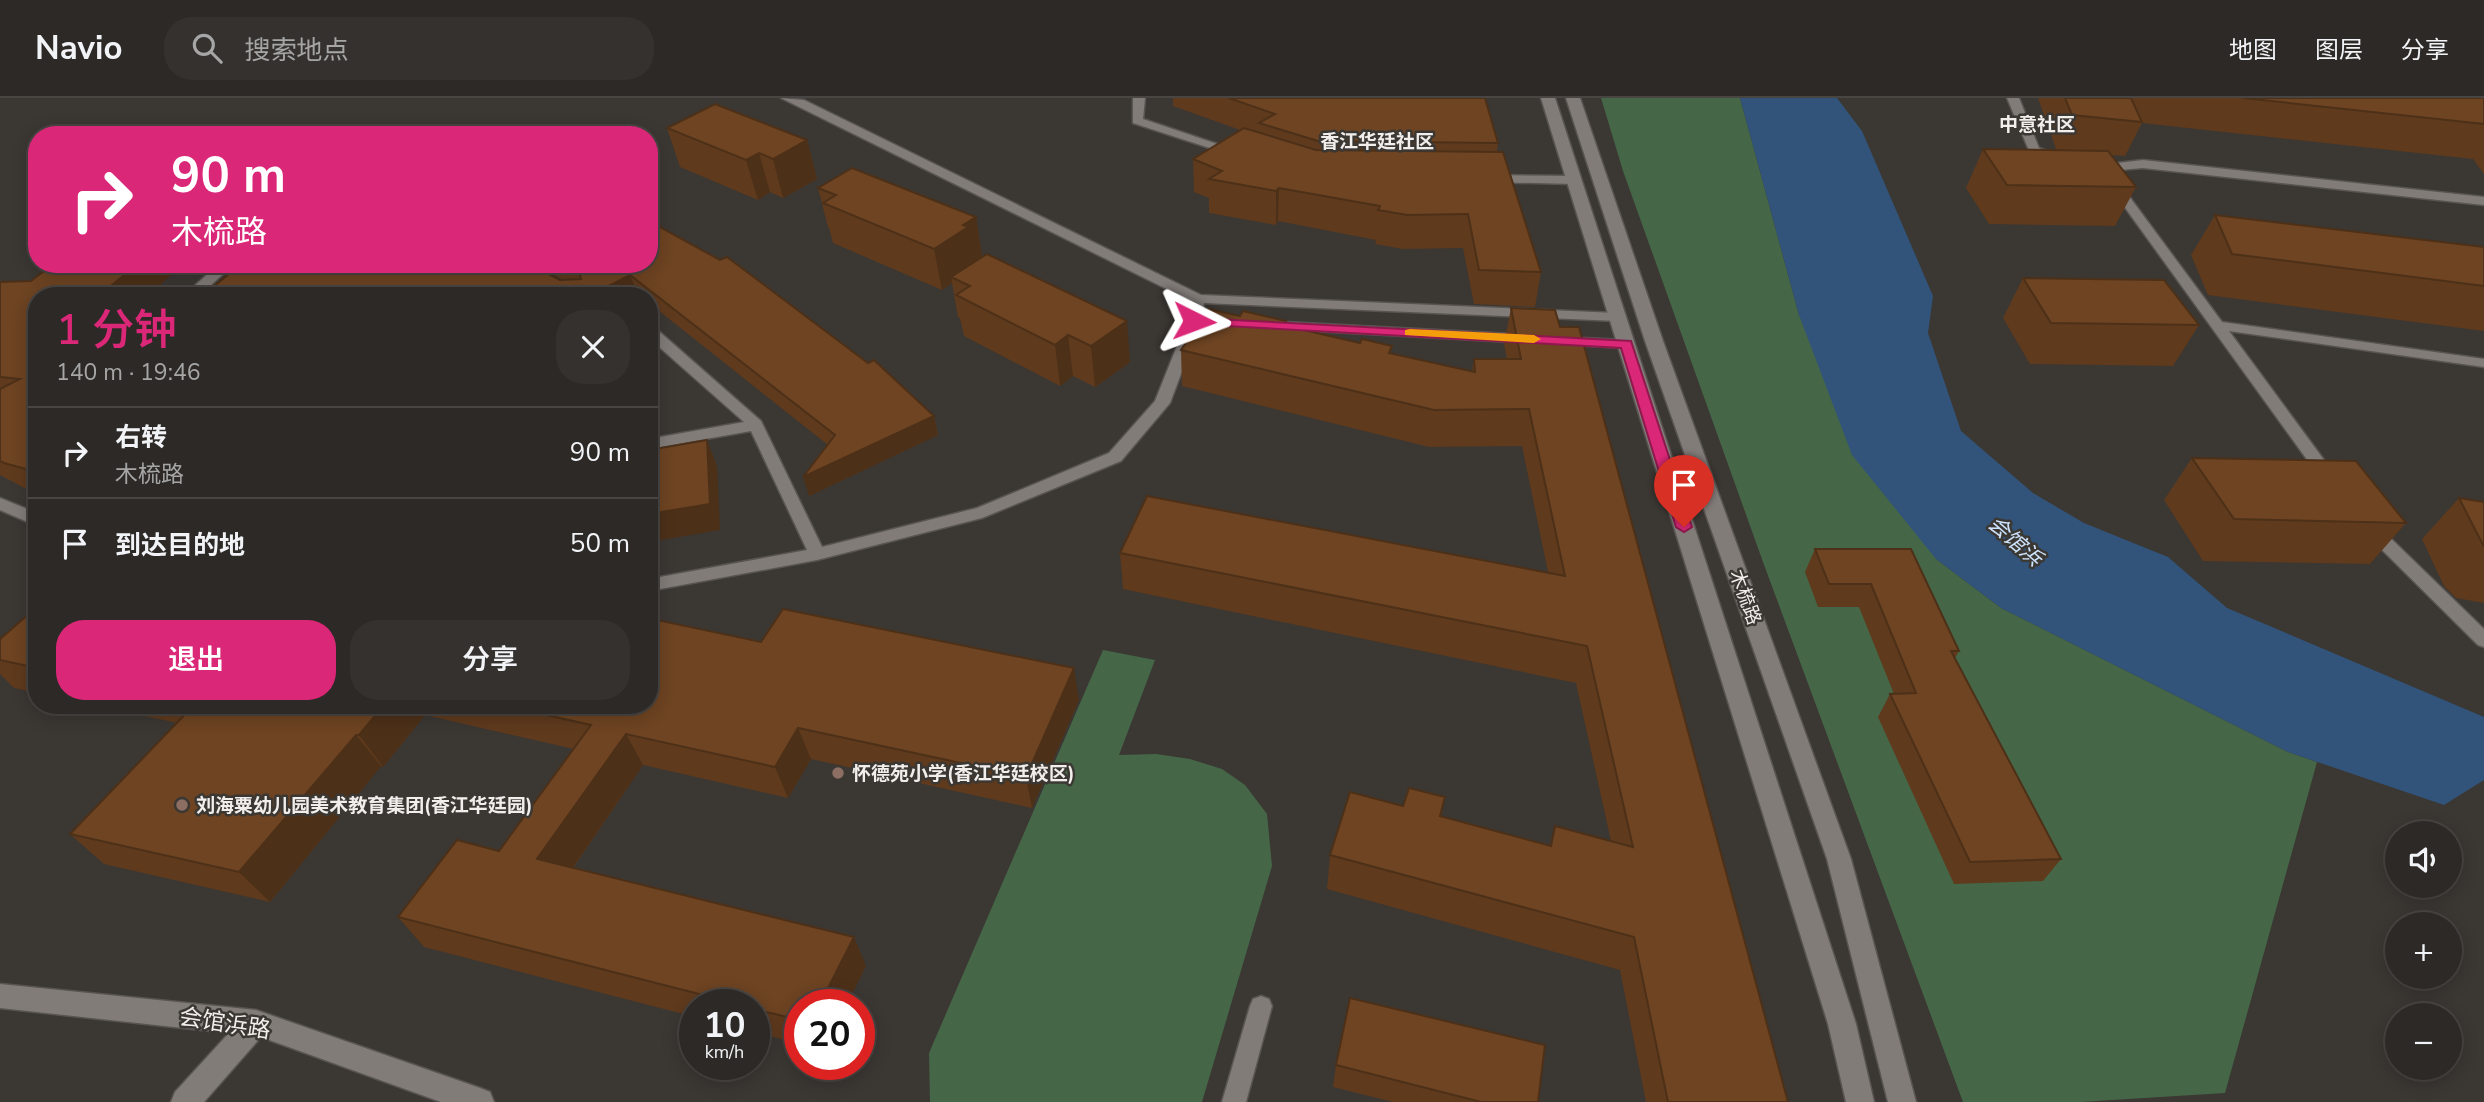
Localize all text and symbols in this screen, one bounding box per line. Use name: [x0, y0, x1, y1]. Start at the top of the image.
search box: [164, 17, 654, 80]
text: Navio: [35, 26, 122, 71]
icon: search: [188, 29, 226, 67]
text: 搜索地点: [244, 33, 348, 68]
text: 地图: [2229, 34, 2277, 66]
text: 图层: [2315, 34, 2363, 66]
text: 分享: [2401, 34, 2449, 66]
district label: 中意社区: [1999, 112, 2075, 138]
district label: 香江华廷社区: [1320, 129, 1434, 155]
text: 90 m: [171, 142, 286, 209]
icon: right: [56, 154, 147, 245]
text: 木梳路: [171, 211, 267, 254]
position arrow: [1157, 284, 1231, 358]
text: 1 分钟: [56, 302, 176, 359]
button: close: [556, 310, 630, 384]
text: 140 m · 19:46: [56, 357, 201, 388]
text: 右转: [115, 420, 167, 455]
icon: right: [56, 434, 94, 472]
text: 90 m: [570, 435, 630, 470]
pin: [1654, 455, 1714, 527]
text: 木梳路: [115, 459, 184, 490]
icon: arrive: [1665, 466, 1703, 504]
water label: 会馆浜: [1982, 510, 2049, 574]
icon: arrive: [56, 525, 94, 563]
text: 50 m: [570, 526, 630, 561]
text: 到达目的地: [115, 528, 245, 563]
street label: 木梳路: [1723, 566, 1767, 629]
button: 退出: [56, 620, 336, 700]
button: 分享: [350, 620, 630, 700]
place label: 怀德苑小学(香江华廷校区): [852, 761, 1075, 787]
marker: 怀德苑小学(香江华廷校区): [830, 765, 846, 781]
place label: 刘海粟幼儿园美术教育集团(香江华廷园): [196, 793, 533, 819]
marker: 刘海粟幼儿园美术教育集团(香江华廷园): [174, 797, 190, 813]
map controls: [2385, 821, 2462, 1080]
button: sound: [2385, 821, 2462, 898]
button: +: [2385, 912, 2462, 989]
speed limit sign: 20: [784, 989, 875, 1080]
street label: 会馆浜路: [177, 1001, 273, 1046]
text: 10: [703, 1002, 746, 1049]
button: −: [2385, 1003, 2462, 1080]
text: km/h: [705, 1040, 744, 1064]

